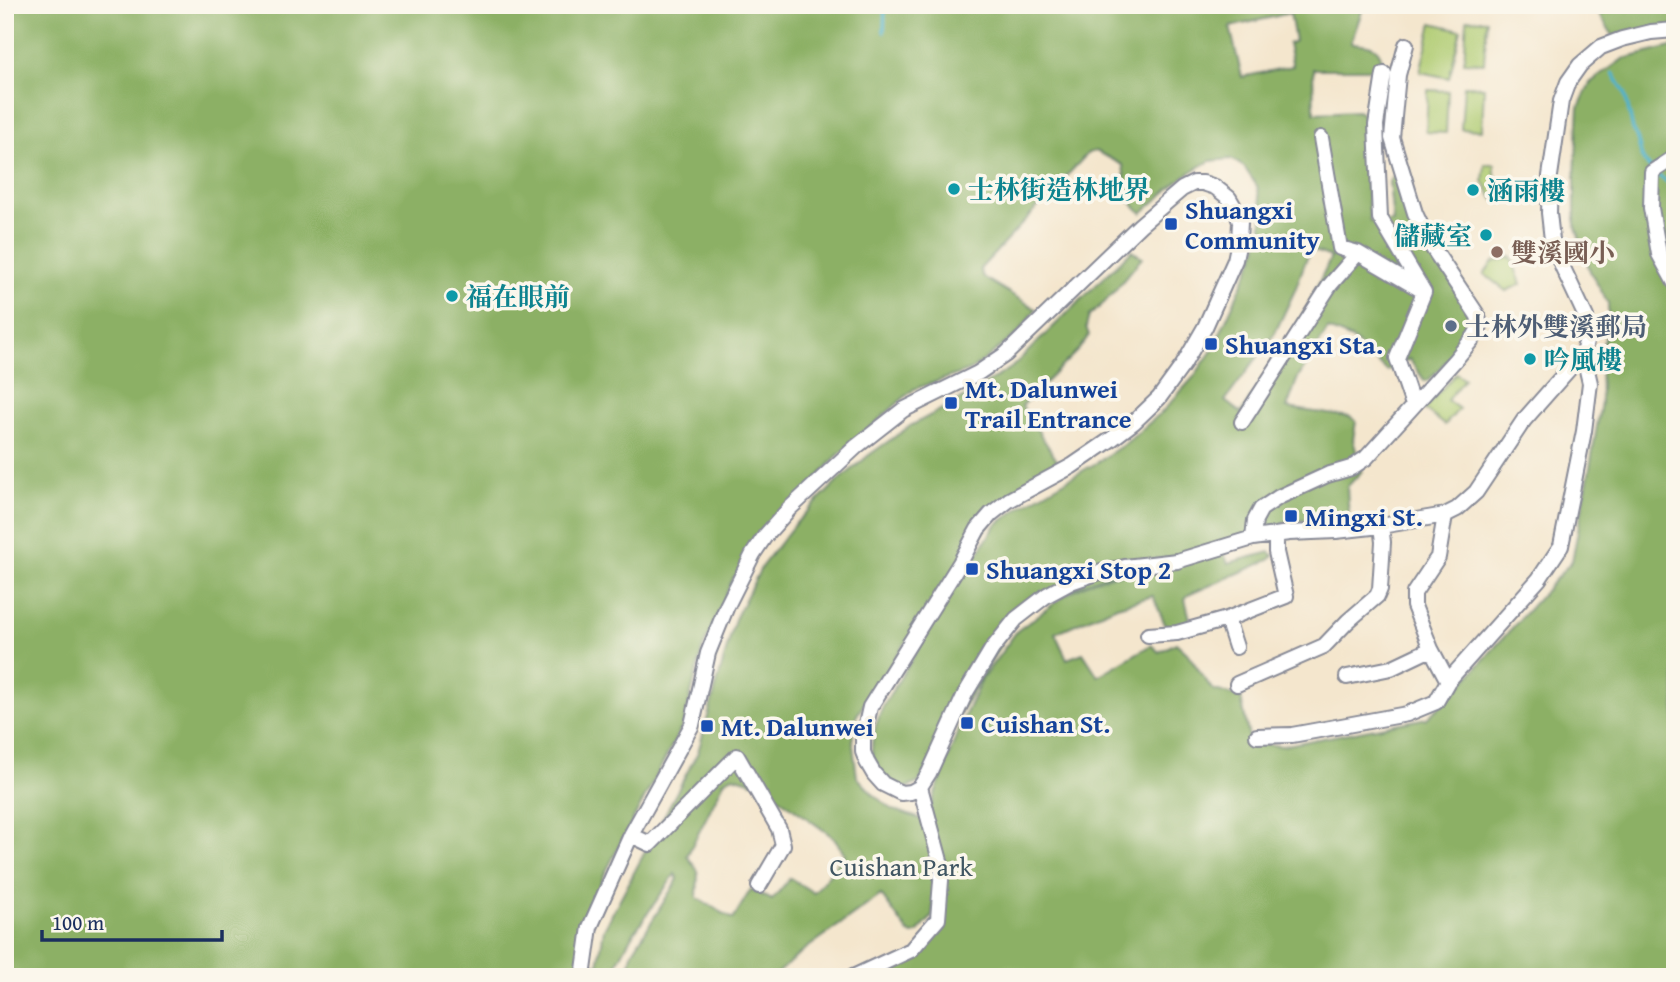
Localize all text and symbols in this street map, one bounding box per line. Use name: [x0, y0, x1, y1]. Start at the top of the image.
place label: 士林街造林地界: [968, 170, 1150, 209]
place label: 涵雨樓: [1487, 171, 1565, 210]
marker: 士林街造林地界: [946, 181, 962, 197]
marker: 涵雨樓: [1465, 182, 1481, 198]
place label: Shuangxi Community: [1185, 190, 1320, 259]
marker: Shuangxi Community: [1163, 216, 1179, 232]
place label: 儲藏室: [1394, 216, 1472, 255]
marker: 儲藏室: [1478, 227, 1494, 243]
place label: 雙溪國小: [1511, 233, 1615, 272]
marker: 雙溪國小: [1489, 244, 1505, 260]
place label: 福在眼前: [466, 277, 570, 316]
marker: 福在眼前: [444, 288, 460, 304]
place label: 士林外雙溪郵局: [1465, 307, 1647, 346]
marker: 士林外雙溪郵局: [1443, 318, 1459, 334]
place label: Shuangxi Sta.: [1225, 325, 1383, 364]
marker: Shuangxi Sta.: [1203, 336, 1219, 352]
place label: 吟風樓: [1544, 340, 1622, 379]
marker: 吟風樓: [1522, 351, 1538, 367]
place label: Mt. Dalunwei Trail Entrance: [965, 369, 1132, 438]
marker: Mt. Dalunwei Trail Entrance: [943, 395, 959, 411]
place label: Mingxi St.: [1305, 497, 1423, 536]
marker: Mingxi St.: [1283, 508, 1299, 524]
place label: Shuangxi Stop 2: [986, 550, 1171, 589]
marker: Shuangxi Stop 2: [964, 561, 980, 577]
place label: Cuishan St.: [981, 704, 1110, 743]
place label: Mt. Dalunwei: [721, 707, 874, 746]
marker: Cuishan St.: [959, 715, 975, 731]
marker: Mt. Dalunwei: [699, 718, 715, 734]
park label: Cuishan Park: [829, 847, 973, 886]
scale bar: [42, 898, 222, 942]
text: 100 m: [52, 907, 104, 938]

